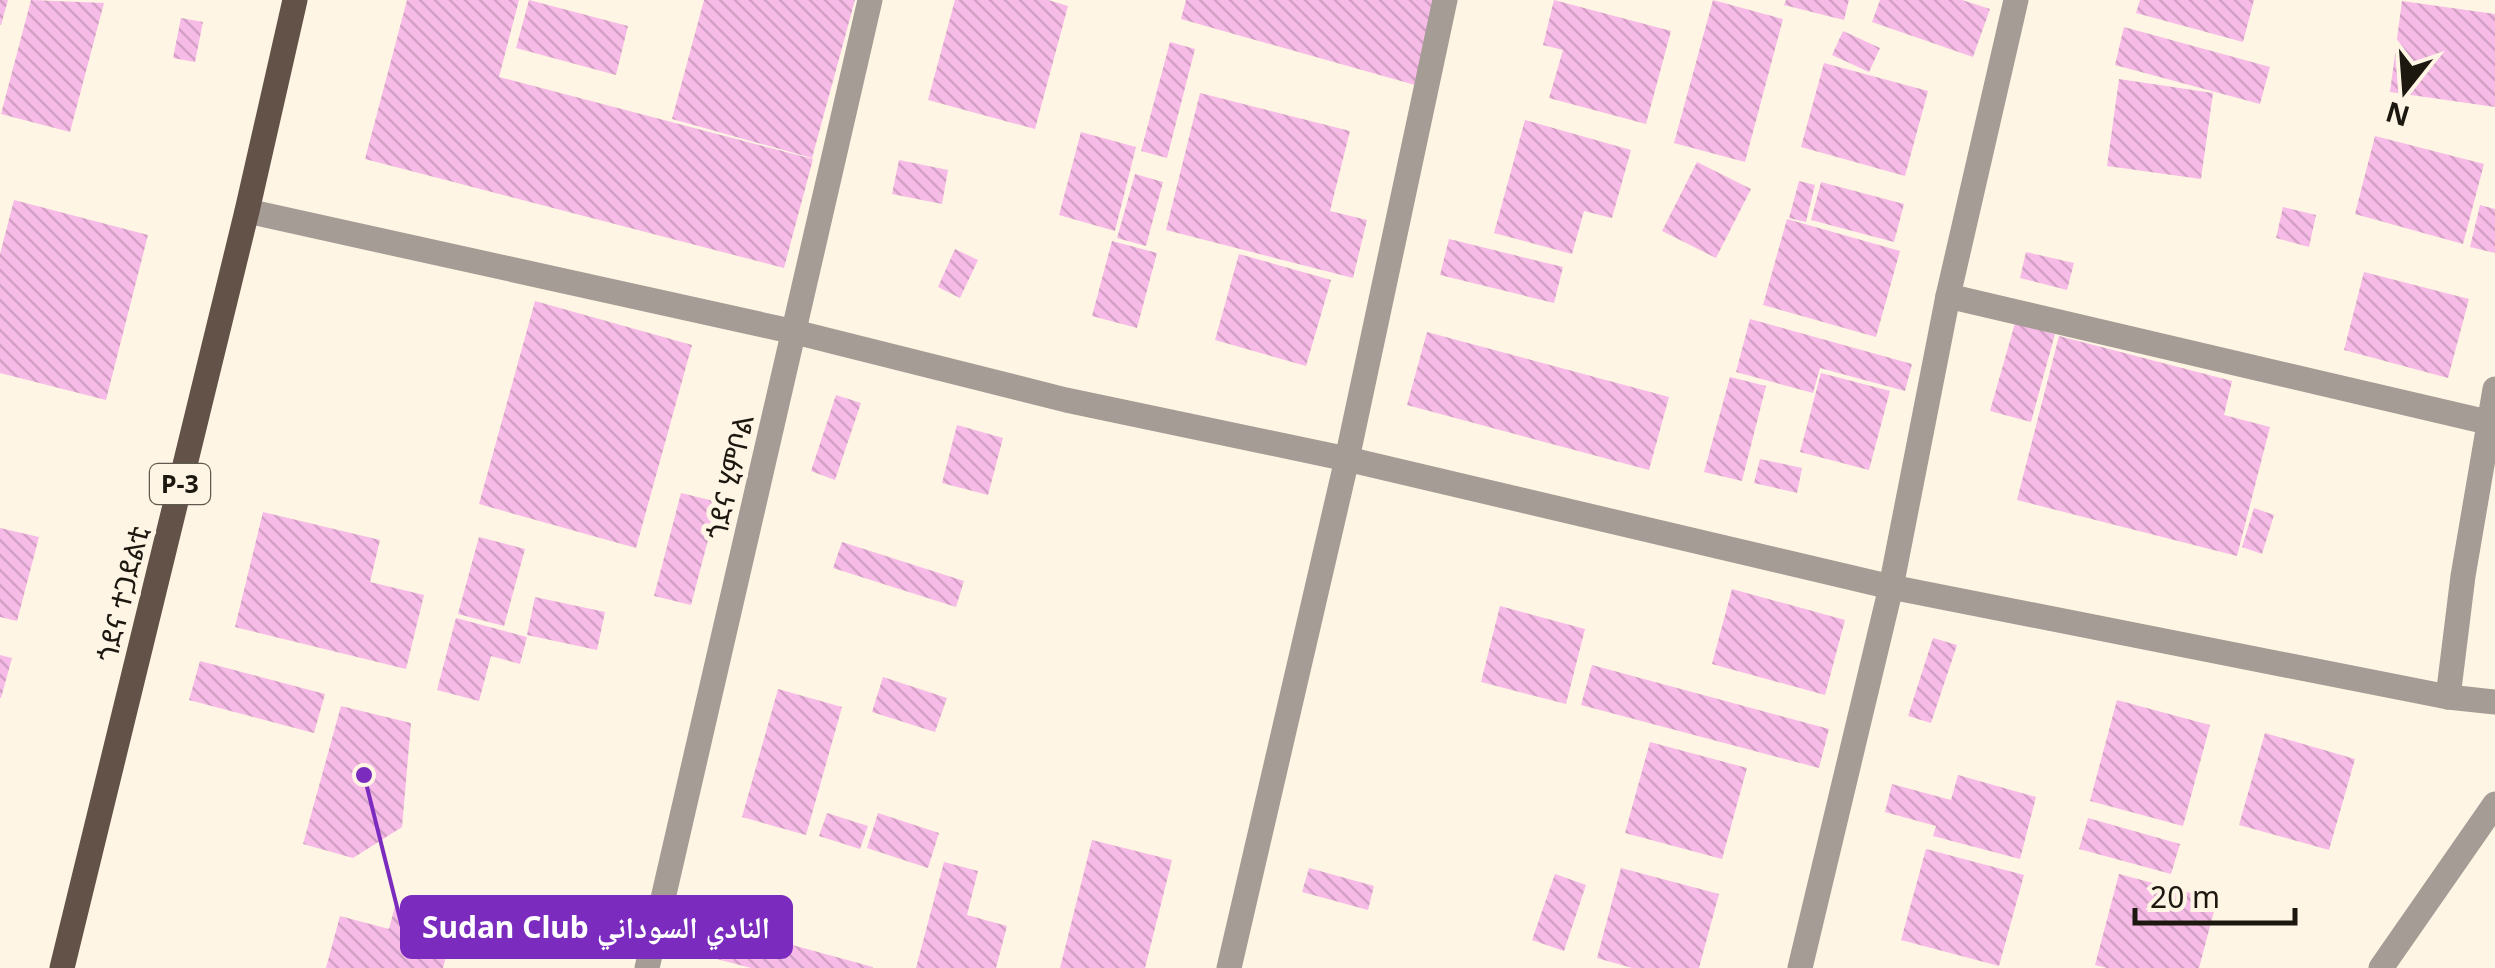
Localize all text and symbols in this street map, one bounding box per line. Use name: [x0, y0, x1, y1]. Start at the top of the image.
north arrow: [2355, 40, 2455, 140]
text: N: [2381, 93, 2414, 136]
street label: ጎደና ሂምቦል: [696, 410, 762, 543]
road number: P-3: [150, 464, 210, 504]
street label: ጎደና ተጋደልቲ: [87, 522, 157, 665]
scale bar: [2135, 863, 2295, 925]
text: 20 m: [2150, 876, 2220, 917]
callout: Sudan Club النادي السوداني: [402, 897, 791, 957]
text: Sudan Club النادي السوداني: [422, 906, 770, 951]

